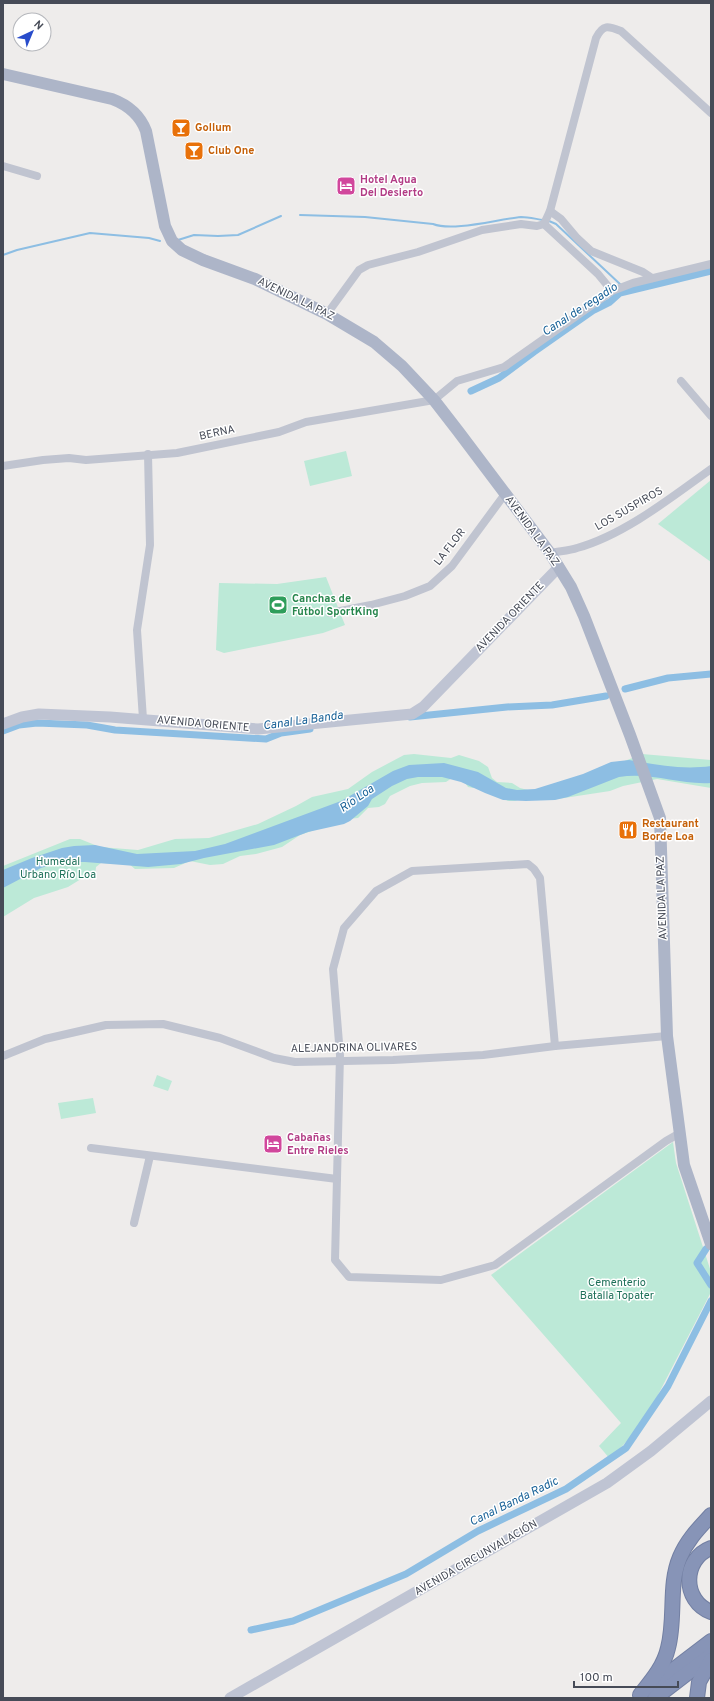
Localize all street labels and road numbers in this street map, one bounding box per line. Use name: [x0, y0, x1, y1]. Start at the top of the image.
street label: AVENIDA LA PAZ: [255, 274, 337, 324]
street label: BERNA: [198, 422, 236, 444]
street label: LOS SUSPIROS: [593, 484, 665, 534]
street label: AVENIDA LA PAZ: [502, 493, 562, 569]
street label: LA FLOR: [431, 526, 469, 568]
street label: AVENIDA ORIENTE: [473, 579, 547, 655]
street label: AVENIDA ORIENTE: [156, 713, 250, 735]
street label: AVENIDA LA PAZ: [654, 856, 670, 940]
street label: ALEJANDRINA OLIVARES: [291, 1040, 417, 1056]
street label: AVENIDA CIRCUNVALACIÓN: [411, 1516, 540, 1599]

